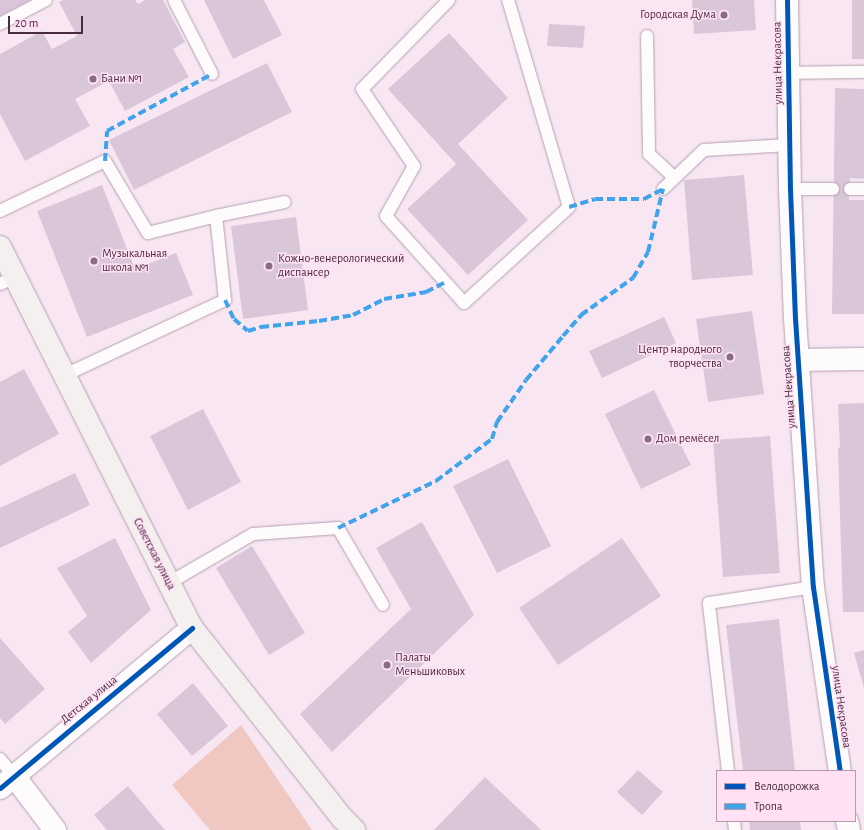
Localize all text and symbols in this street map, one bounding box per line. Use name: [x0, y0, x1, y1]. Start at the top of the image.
scale bar: [10, 8, 85, 34]
place label: Городская Дума: [640, 8, 716, 22]
marker: Городская Дума: [719, 10, 729, 20]
text: 20 m: [15, 17, 38, 29]
street label: улица Некрасова: [770, 21, 786, 105]
place label: Бани №1: [101, 72, 142, 86]
marker: Бани №1: [88, 74, 98, 84]
place label: Музыкальная школа №1: [102, 247, 167, 275]
place label: Кожно-венерологический диспансер: [278, 252, 404, 280]
marker: Музыкальная школа №1: [89, 256, 99, 266]
marker: Кожно-венерологический диспансер: [263, 260, 275, 272]
place label: Центр народного творчества: [638, 343, 722, 371]
street label: улица Некрасова: [779, 345, 799, 429]
marker: Центр народного творчества: [725, 352, 735, 362]
place label: Дом ремёсел: [656, 432, 719, 446]
marker: Дом ремёсел: [643, 434, 653, 444]
street label: Советская улица: [130, 516, 178, 592]
place label: Палаты Меньшиковых: [395, 651, 465, 679]
marker: Палаты Меньшиковых: [382, 660, 392, 670]
street label: улица Некрасова: [828, 665, 854, 749]
street label: Детская улица: [58, 673, 120, 727]
legend: [716, 770, 856, 822]
text: Велодорожка: [754, 780, 820, 792]
text: Тропа: [754, 800, 782, 812]

